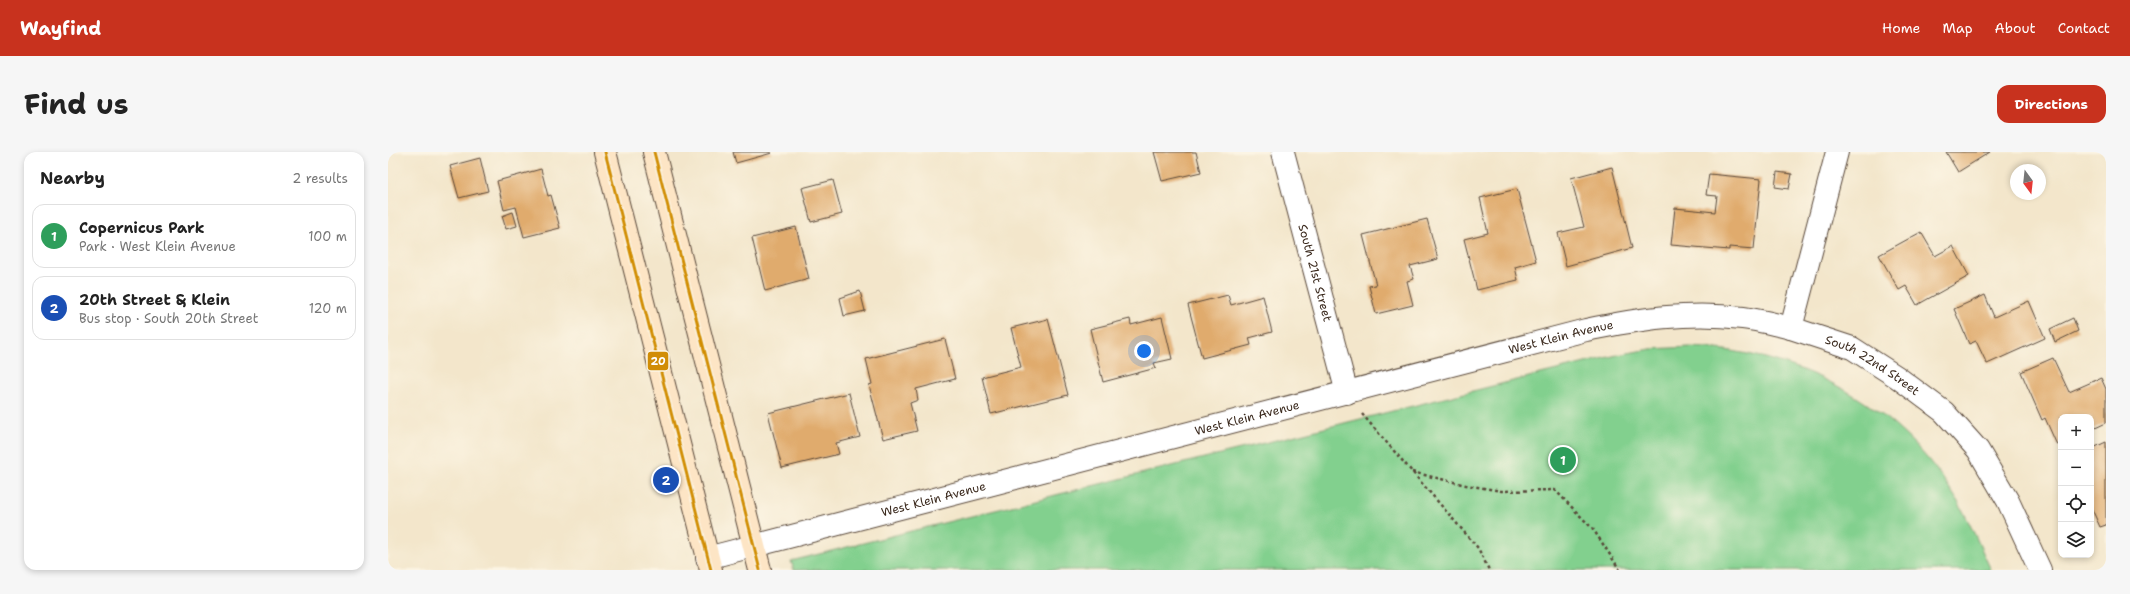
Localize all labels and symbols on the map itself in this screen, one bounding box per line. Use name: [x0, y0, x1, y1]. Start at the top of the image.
north arrow: [2010, 164, 2046, 200]
street label: South 21st Street: [1295, 222, 1336, 323]
street label: West Klein Avenue: [1507, 317, 1615, 358]
street label: South 22nd Street: [1823, 332, 1923, 399]
your location: [1134, 341, 1154, 361]
line badge: 20: [647, 351, 669, 371]
text: 20: [650, 354, 666, 369]
street label: West Klein Avenue: [1193, 397, 1301, 439]
pin: 1: [1550, 445, 1576, 475]
pin: 2: [653, 465, 679, 495]
street label: West Klein Avenue: [879, 478, 988, 520]

